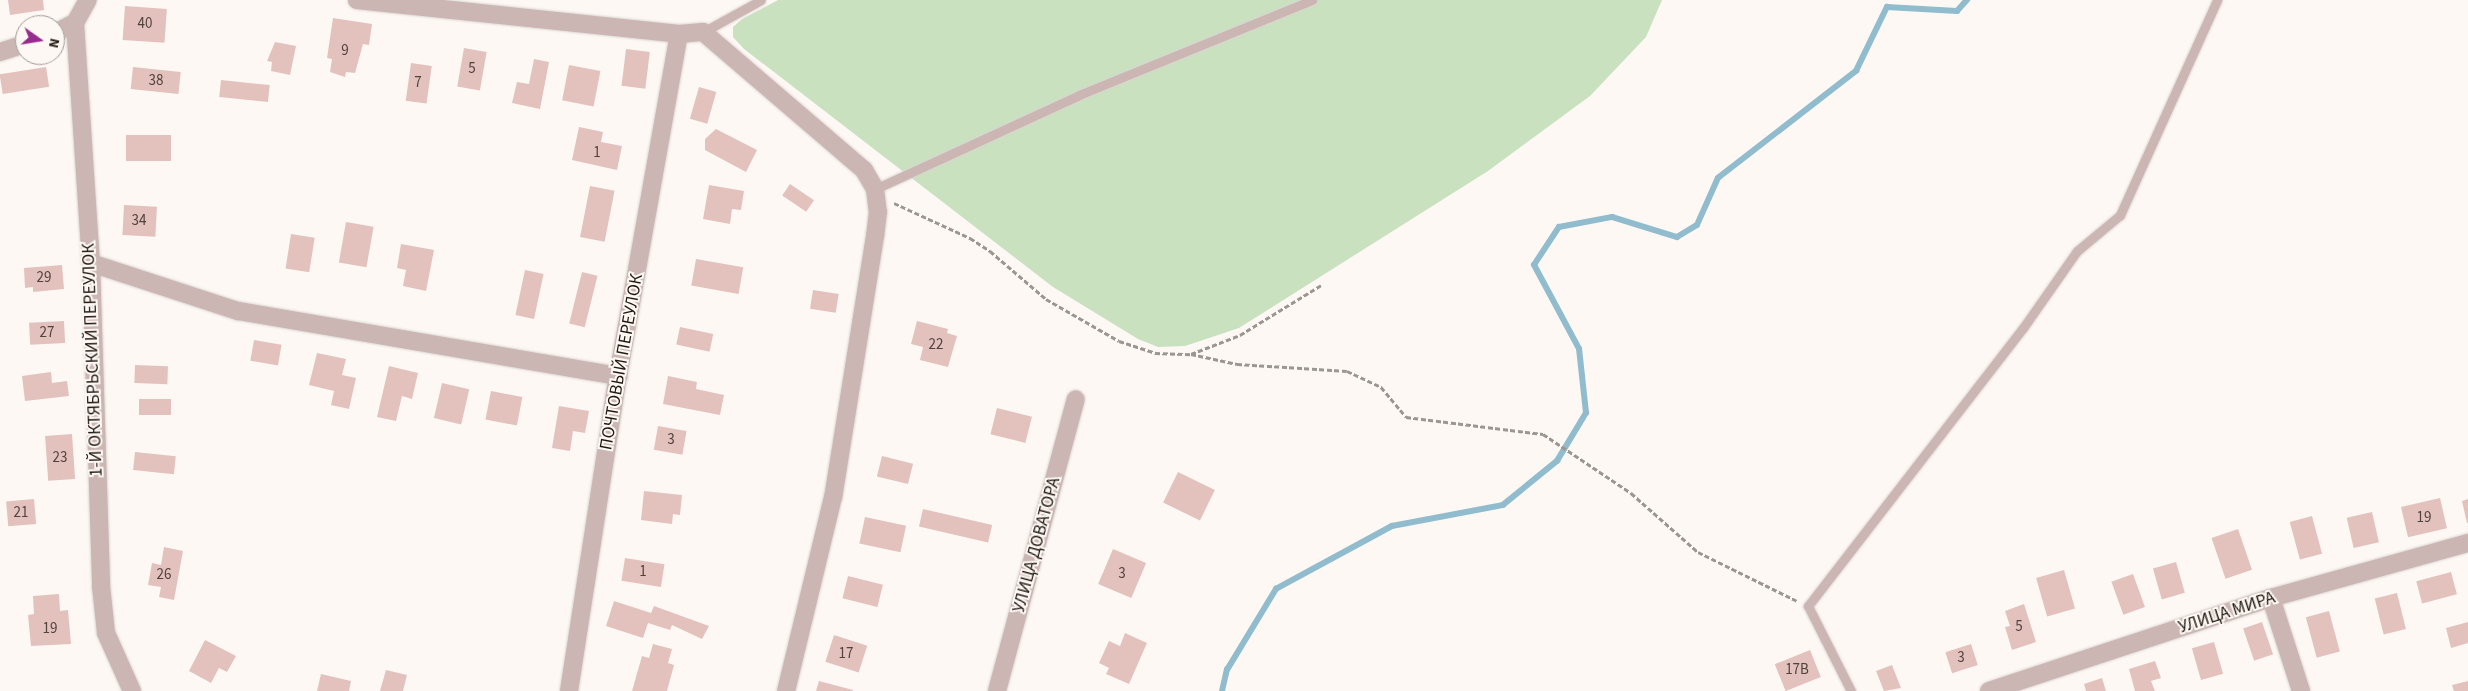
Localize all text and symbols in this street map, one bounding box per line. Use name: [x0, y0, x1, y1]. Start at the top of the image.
north arrow: [15, 15, 65, 65]
house number: 40: [138, 15, 152, 33]
text: N: [43, 36, 64, 50]
house number: 9: [341, 42, 349, 60]
house number: 5: [468, 60, 476, 78]
house number: 38: [149, 72, 163, 90]
house number: 7: [414, 74, 422, 92]
house number: 1: [593, 144, 601, 162]
house number: 34: [132, 212, 146, 230]
street label: 1-Й ОКТЯБРЬСКИЙ ПЕРЕУЛОК: [78, 243, 108, 477]
house number: 29: [37, 269, 51, 287]
street label: ПОЧТОВЫЙ ПЕРЕУЛОК: [596, 272, 648, 452]
house number: 27: [40, 324, 54, 342]
house number: 22: [929, 336, 943, 354]
house number: 3: [667, 431, 675, 449]
house number: 23: [53, 449, 67, 467]
street label: УЛИЦА ДОВАТОРА: [1009, 475, 1065, 615]
house number: 21: [14, 504, 28, 522]
house number: 19: [2417, 509, 2431, 527]
house number: 1: [639, 563, 647, 581]
house number: 3: [1118, 565, 1126, 583]
house number: 26: [157, 566, 171, 584]
street label: УЛИЦА МИРА: [2176, 587, 2278, 639]
house number: 5: [2015, 618, 2023, 636]
house number: 19: [43, 620, 57, 638]
house number: 17: [839, 645, 853, 663]
house number: 3: [1957, 649, 1965, 667]
house number: 17В: [1785, 661, 1809, 679]

